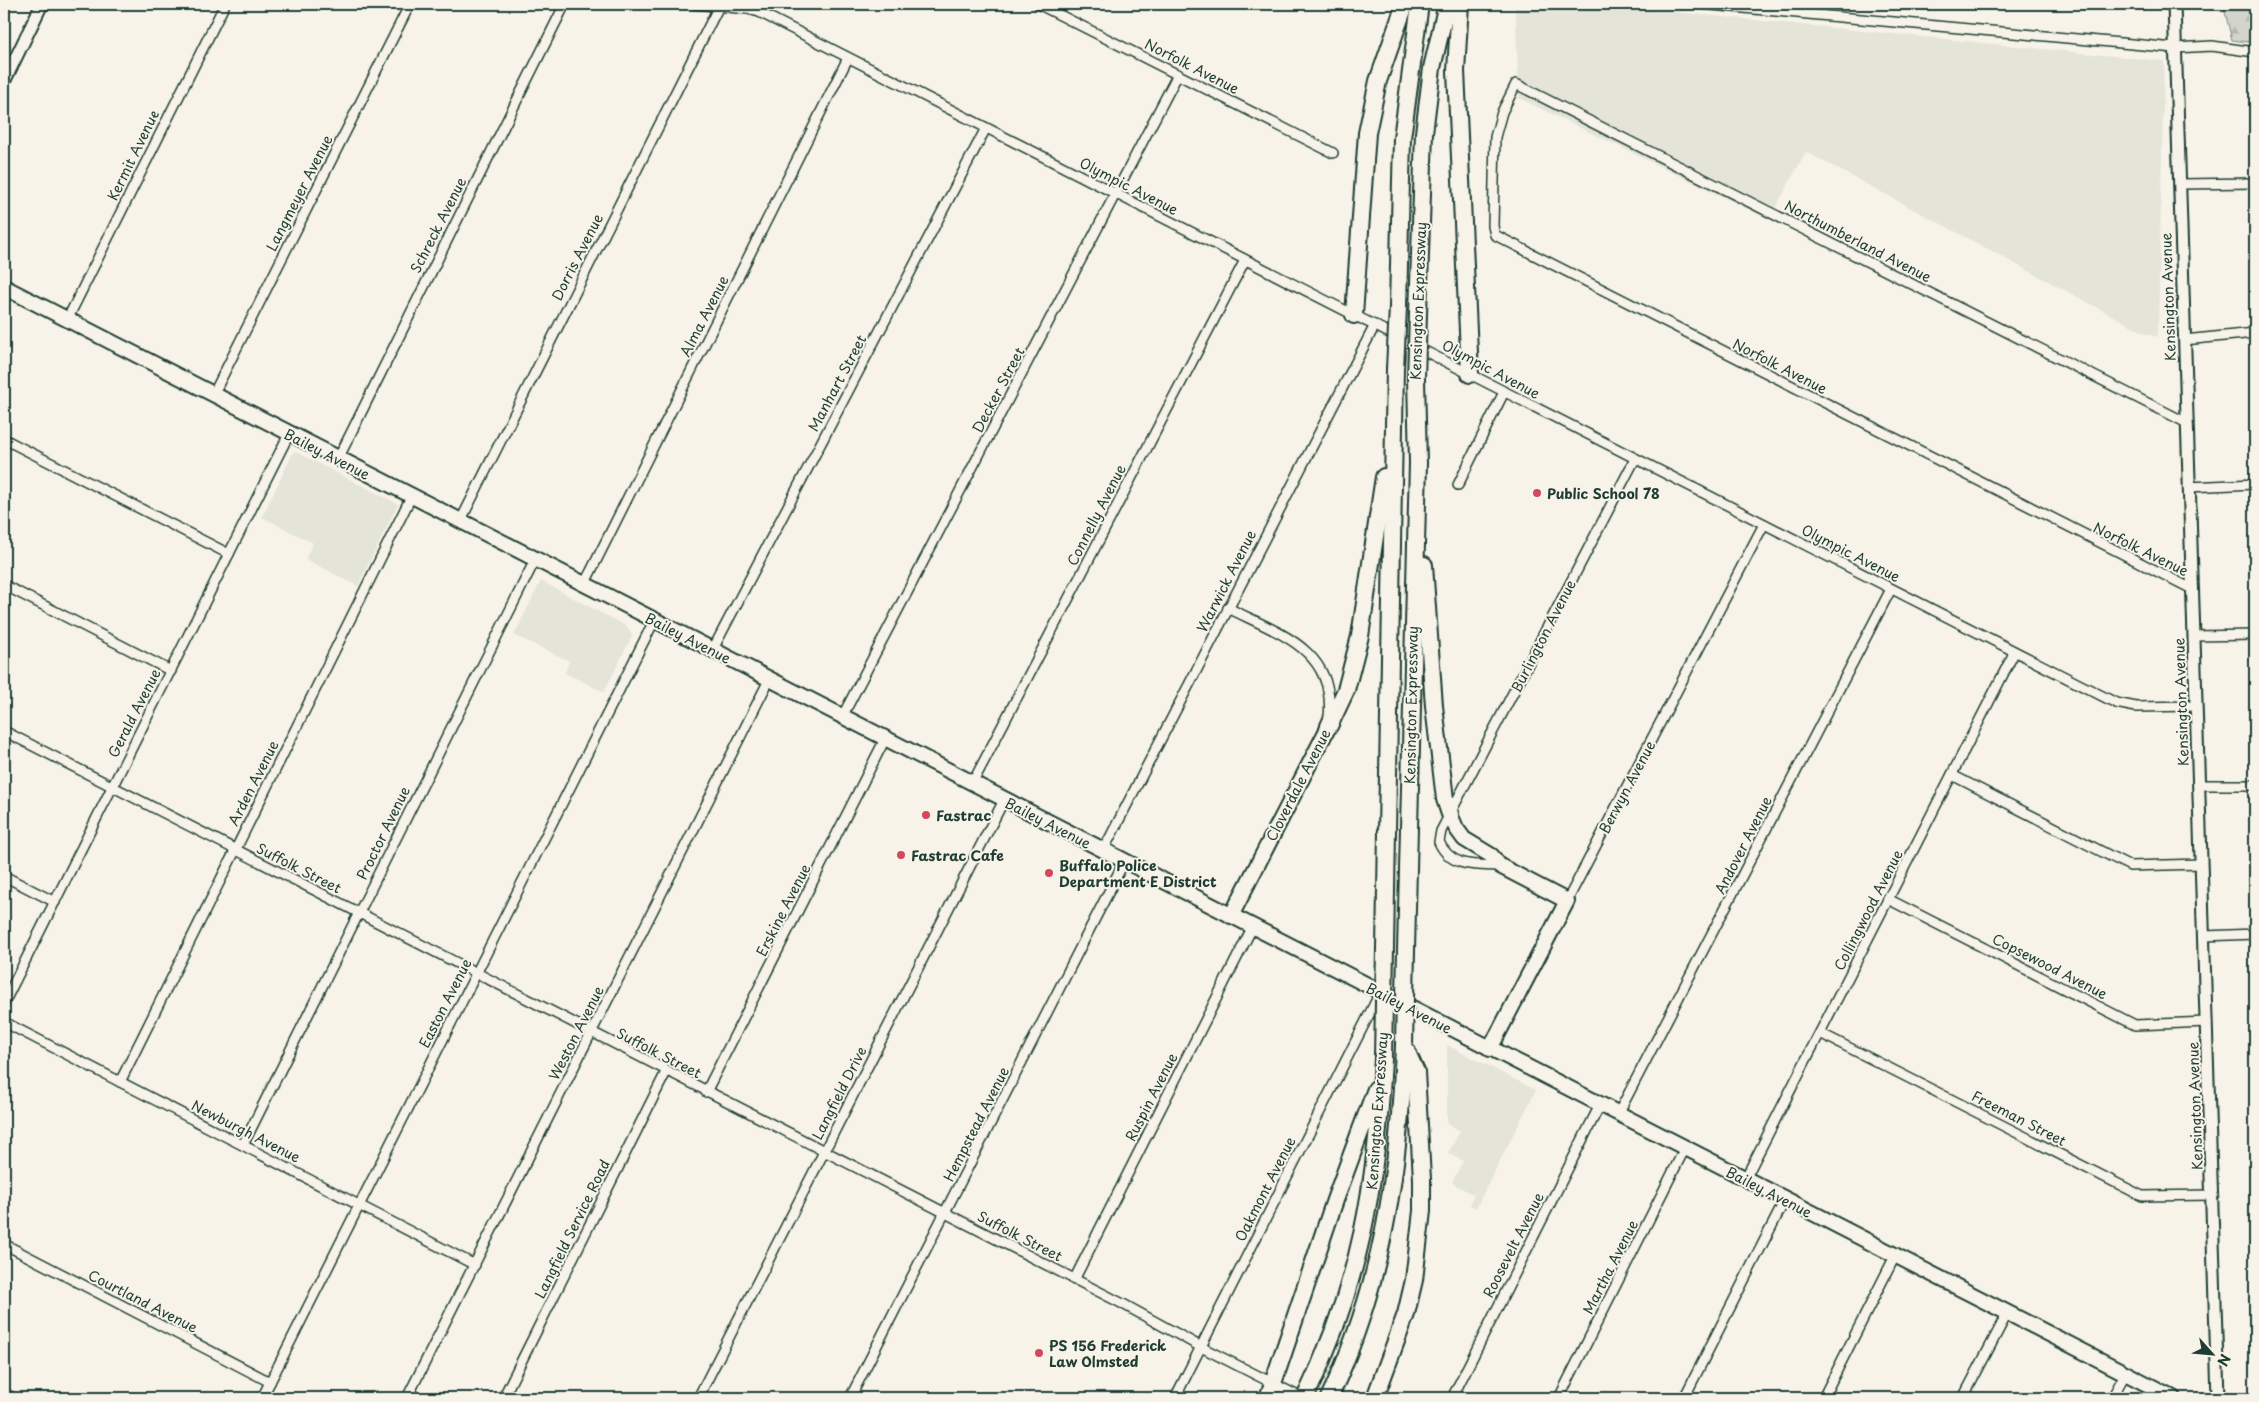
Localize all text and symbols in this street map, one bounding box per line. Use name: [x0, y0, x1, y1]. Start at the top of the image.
street label: Norfolk Avenue: [1141, 33, 1243, 99]
street label: Kermit Avenue: [102, 106, 164, 204]
street label: Langmeyer Avenue: [261, 131, 338, 255]
street label: Olympic Avenue: [1076, 152, 1182, 220]
street label: Schreck Avenue: [405, 173, 471, 276]
street label: Northumberland Avenue: [1781, 195, 1935, 287]
street label: Dorris Avenue: [546, 210, 608, 304]
street label: Kensington Expressway: [1405, 222, 1431, 380]
street label: Kensington Avenue: [2155, 232, 2181, 361]
street label: Alma Avenue: [674, 271, 734, 360]
street label: Manhart Street: [803, 331, 872, 435]
street label: Norfolk Avenue: [1729, 333, 1831, 399]
street label: Olympic Avenue: [1438, 334, 1544, 404]
street label: Decker Street: [967, 343, 1030, 437]
street label: Bailey Avenue: [280, 423, 374, 485]
street label: Connelly Avenue: [1061, 460, 1131, 569]
place label: Public School 78: [1547, 483, 1660, 504]
marker: Public School 78: [1531, 487, 1543, 499]
street label: Norfolk Avenue: [2090, 517, 2192, 581]
street label: Olympic Avenue: [1798, 519, 1904, 587]
street label: Warwick Avenue: [1191, 526, 1261, 636]
street label: Burlington Avenue: [1505, 576, 1581, 696]
street label: Bailey Avenue: [641, 607, 735, 669]
street label: Kensington Expressway: [1399, 626, 1423, 784]
street label: Kensington Avenue: [2168, 637, 2194, 766]
street label: Gerald Avenue: [103, 665, 166, 761]
street label: Cloverdale Avenue: [1261, 725, 1336, 845]
street label: Arden Avenue: [222, 736, 284, 829]
street label: Berwyn Avenue: [1594, 737, 1660, 837]
street label: Proctor Avenue: [351, 782, 415, 883]
street label: Bailey Avenue: [1001, 792, 1095, 854]
street label: Andover Avenue: [1709, 792, 1777, 898]
place label: Fastrac: [936, 805, 991, 826]
marker: Fastrac: [920, 809, 932, 821]
street label: Suffolk Street: [253, 838, 345, 899]
place label: Fastrac Cafe: [911, 845, 1004, 866]
street label: Collingwood Avenue: [1828, 846, 1908, 974]
marker: Fastrac Cafe: [895, 849, 907, 861]
place label: Buffalo Police Department E District: [1059, 855, 1217, 892]
street label: Erskine Avenue: [751, 860, 815, 960]
marker: Buffalo Police Department E District: [1043, 867, 1055, 879]
street label: Copsewood Avenue: [1989, 928, 2112, 1004]
street label: Easton Avenue: [413, 954, 477, 1051]
street label: Bailey Avenue: [1362, 977, 1456, 1039]
street label: Weston Avenue: [543, 982, 609, 1084]
street label: Suffolk Street: [613, 1023, 705, 1084]
street label: Kensington Expressway: [1361, 1031, 1393, 1191]
street label: Kensington Avenue: [2182, 1041, 2208, 1170]
street label: Langfield Drive: [806, 1043, 872, 1143]
street label: Ruspin Avenue: [1120, 1049, 1182, 1145]
street label: Hempstead Avenue: [938, 1063, 1014, 1185]
street label: Freeman Street: [1968, 1085, 2070, 1151]
street label: Newburgh Avenue: [188, 1094, 304, 1168]
street label: Oakmont Avenue: [1229, 1133, 1301, 1245]
street label: Langfield Service Road: [529, 1156, 615, 1302]
street label: Bailey Avenue: [1722, 1161, 1816, 1223]
street label: Roosevelt Avenue: [1477, 1188, 1549, 1301]
street label: Suffolk Street: [974, 1206, 1066, 1267]
street label: Martha Avenue: [1577, 1216, 1643, 1318]
street label: Courtland Avenue: [84, 1264, 202, 1338]
north arrow: [2186, 1330, 2236, 1380]
place label: PS 156 Frederick Law Olmsted: [1049, 1335, 1167, 1372]
marker: PS 156 Frederick Law Olmsted: [1033, 1347, 1045, 1359]
text: N: [2212, 1350, 2236, 1370]

